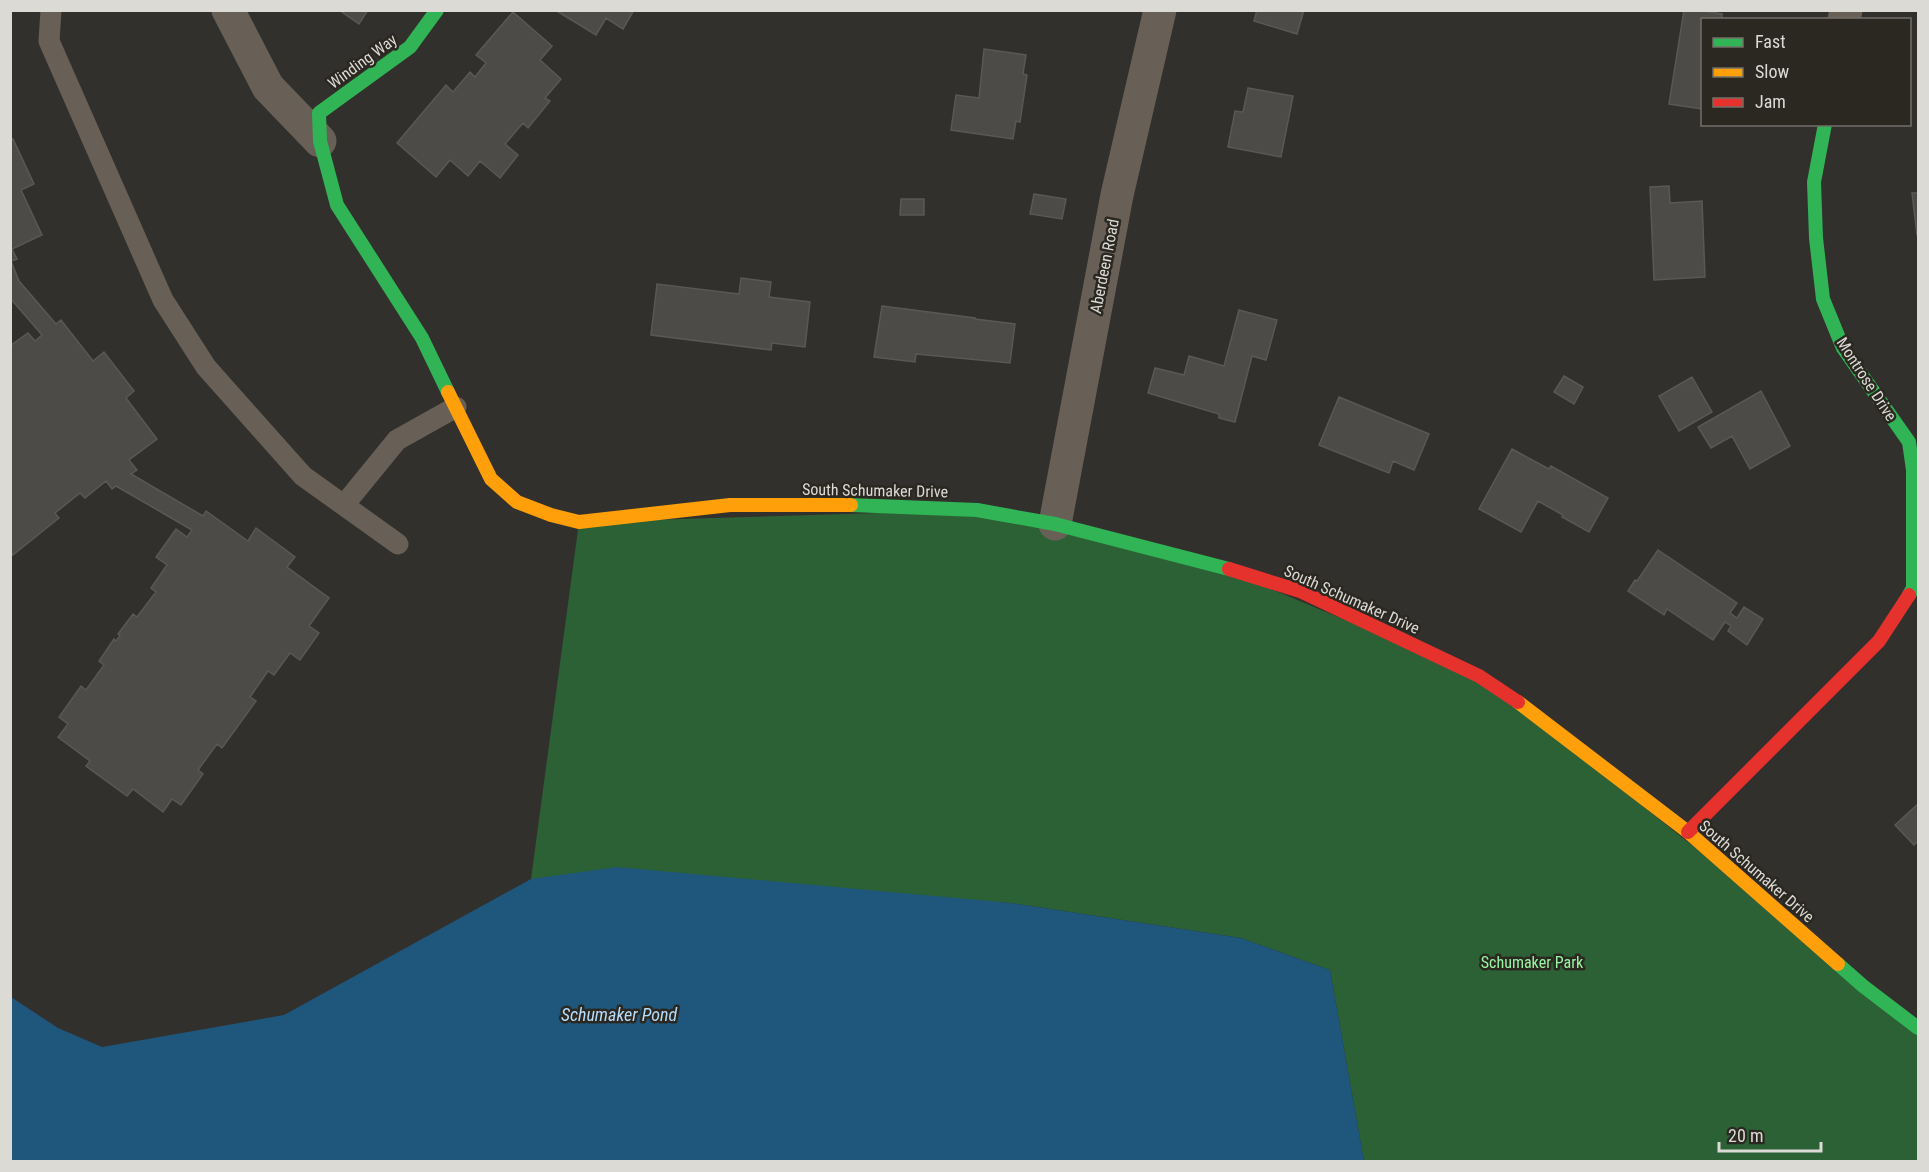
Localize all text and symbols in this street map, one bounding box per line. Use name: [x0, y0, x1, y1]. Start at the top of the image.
legend: [1701, 18, 1911, 126]
street label: Winding Way: [324, 30, 401, 93]
text: Fast: [1755, 31, 1786, 52]
text: Slow: [1755, 61, 1790, 82]
text: Jam: [1755, 91, 1786, 112]
street label: Aberdeen Road: [1086, 217, 1123, 315]
street label: Montrose Drive: [1833, 334, 1901, 425]
street label: South Schumaker Drive: [802, 480, 948, 501]
street label: South Schumaker Drive: [1281, 561, 1422, 638]
street label: South Schumaker Drive: [1695, 816, 1818, 926]
park label: Schumaker Park: [1481, 953, 1584, 972]
water label: Schumaker Pond: [561, 1004, 677, 1025]
scale bar: [1719, 1115, 1821, 1153]
text: 20 m: [1728, 1125, 1763, 1146]

